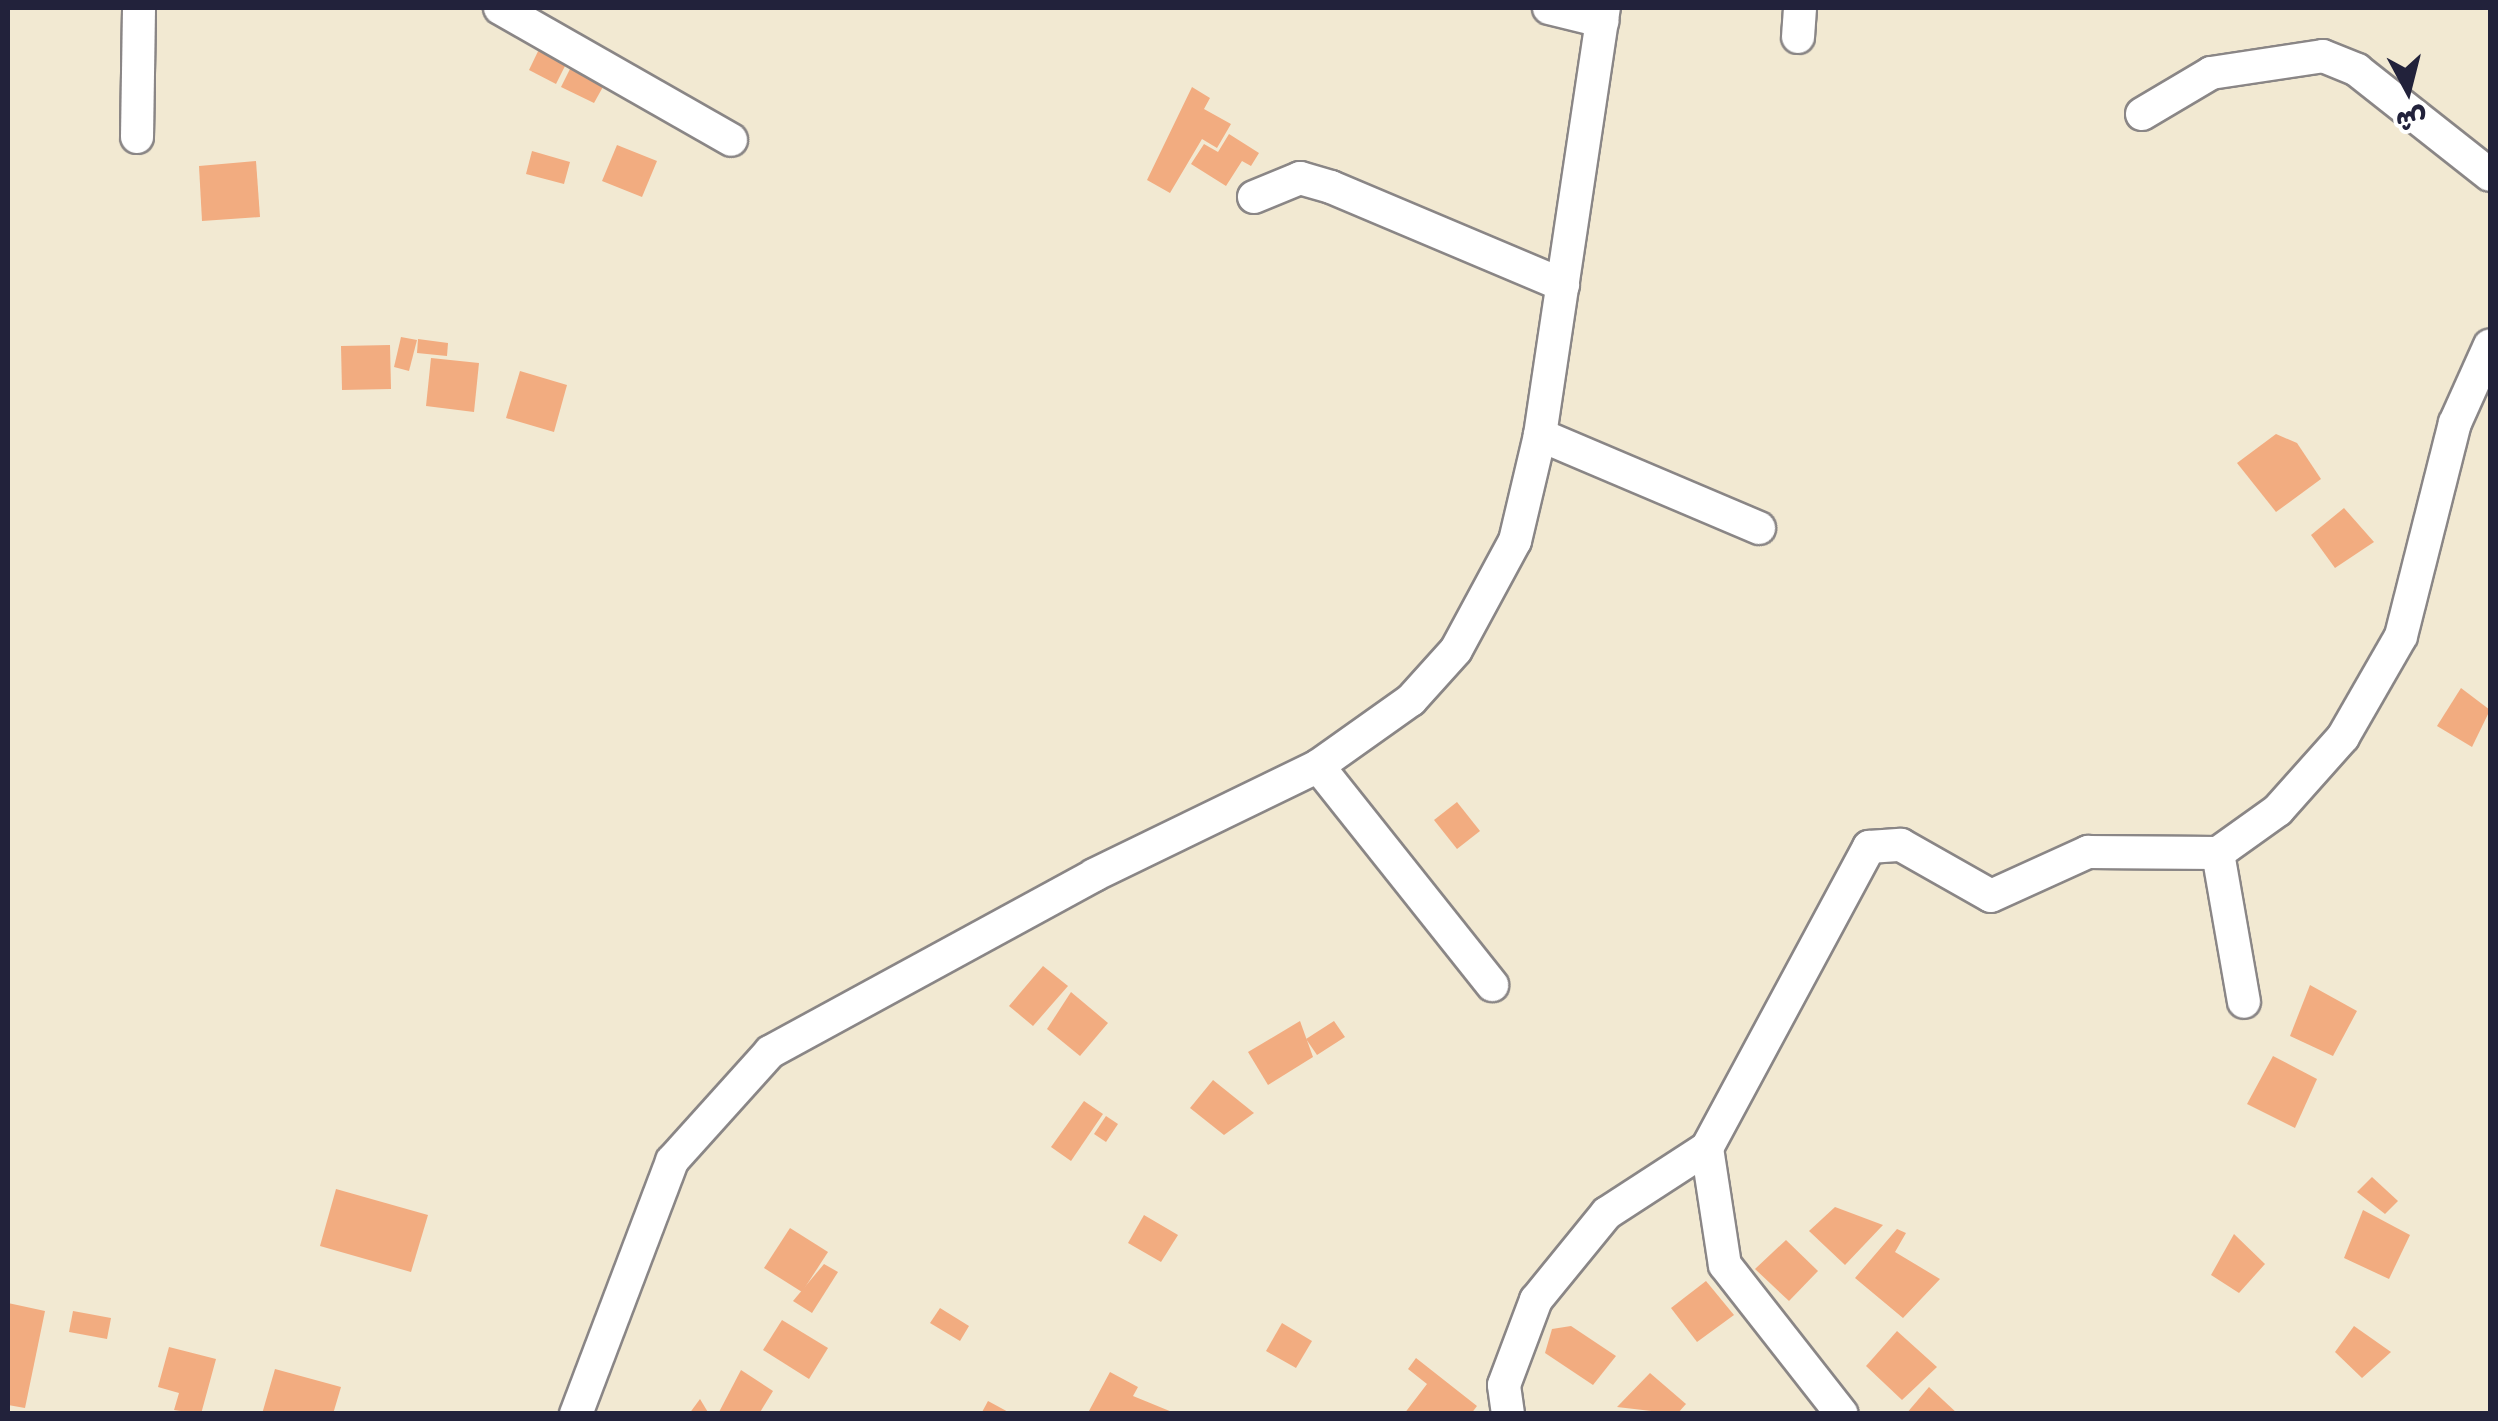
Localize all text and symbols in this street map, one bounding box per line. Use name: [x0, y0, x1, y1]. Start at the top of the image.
north arrow: [2358, 40, 2458, 140]
text: ش: [2394, 102, 2429, 138]

